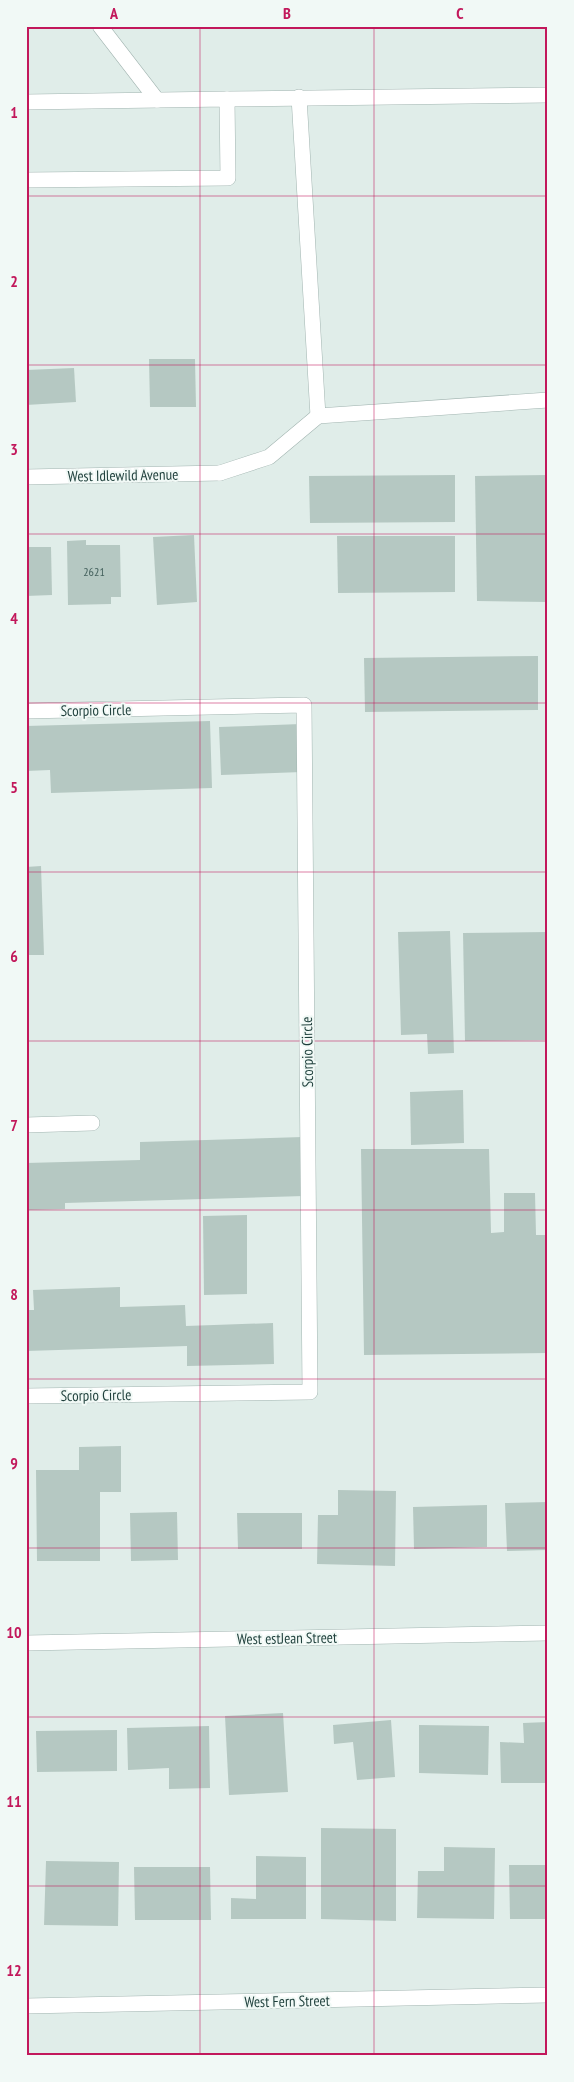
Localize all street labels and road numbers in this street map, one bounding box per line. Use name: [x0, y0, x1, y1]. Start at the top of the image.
street label: West Idlewild Avenue: [68, 465, 178, 485]
street label: Scorpio Circle: [60, 700, 132, 720]
street label: Scorpio Circle: [297, 1016, 317, 1088]
street label: Scorpio Circle: [60, 1385, 132, 1405]
street label: West estJean Street: [237, 1628, 337, 1648]
street label: West Fern Street: [244, 1991, 330, 2011]

